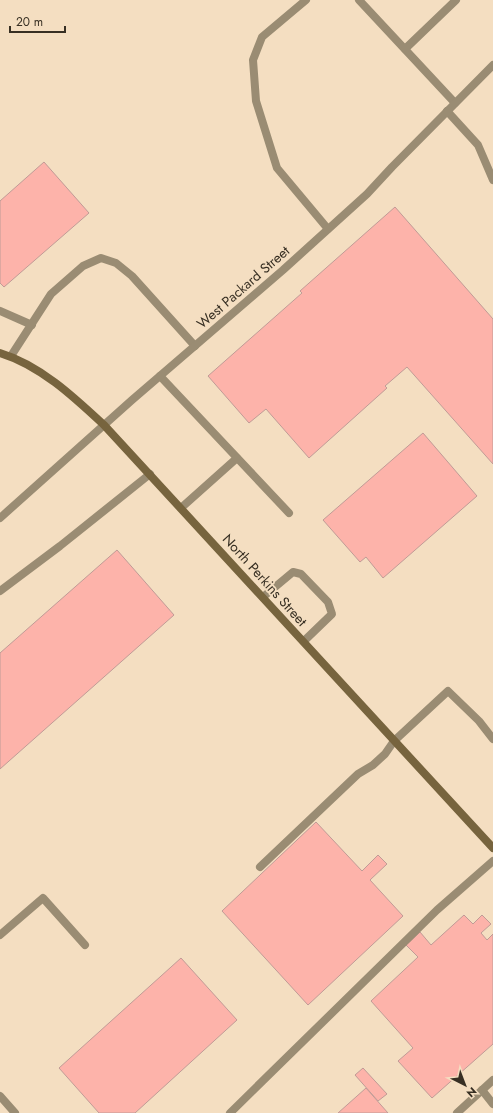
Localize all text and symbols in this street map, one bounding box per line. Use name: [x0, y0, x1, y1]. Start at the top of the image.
scale bar: [10, 8, 65, 34]
text: 20 m: [16, 13, 43, 31]
street label: West Packard Street: [192, 241, 294, 333]
street label: North Perkins Street: [218, 530, 312, 631]
north arrow: [445, 1065, 485, 1105]
text: N: [463, 1084, 480, 1101]

